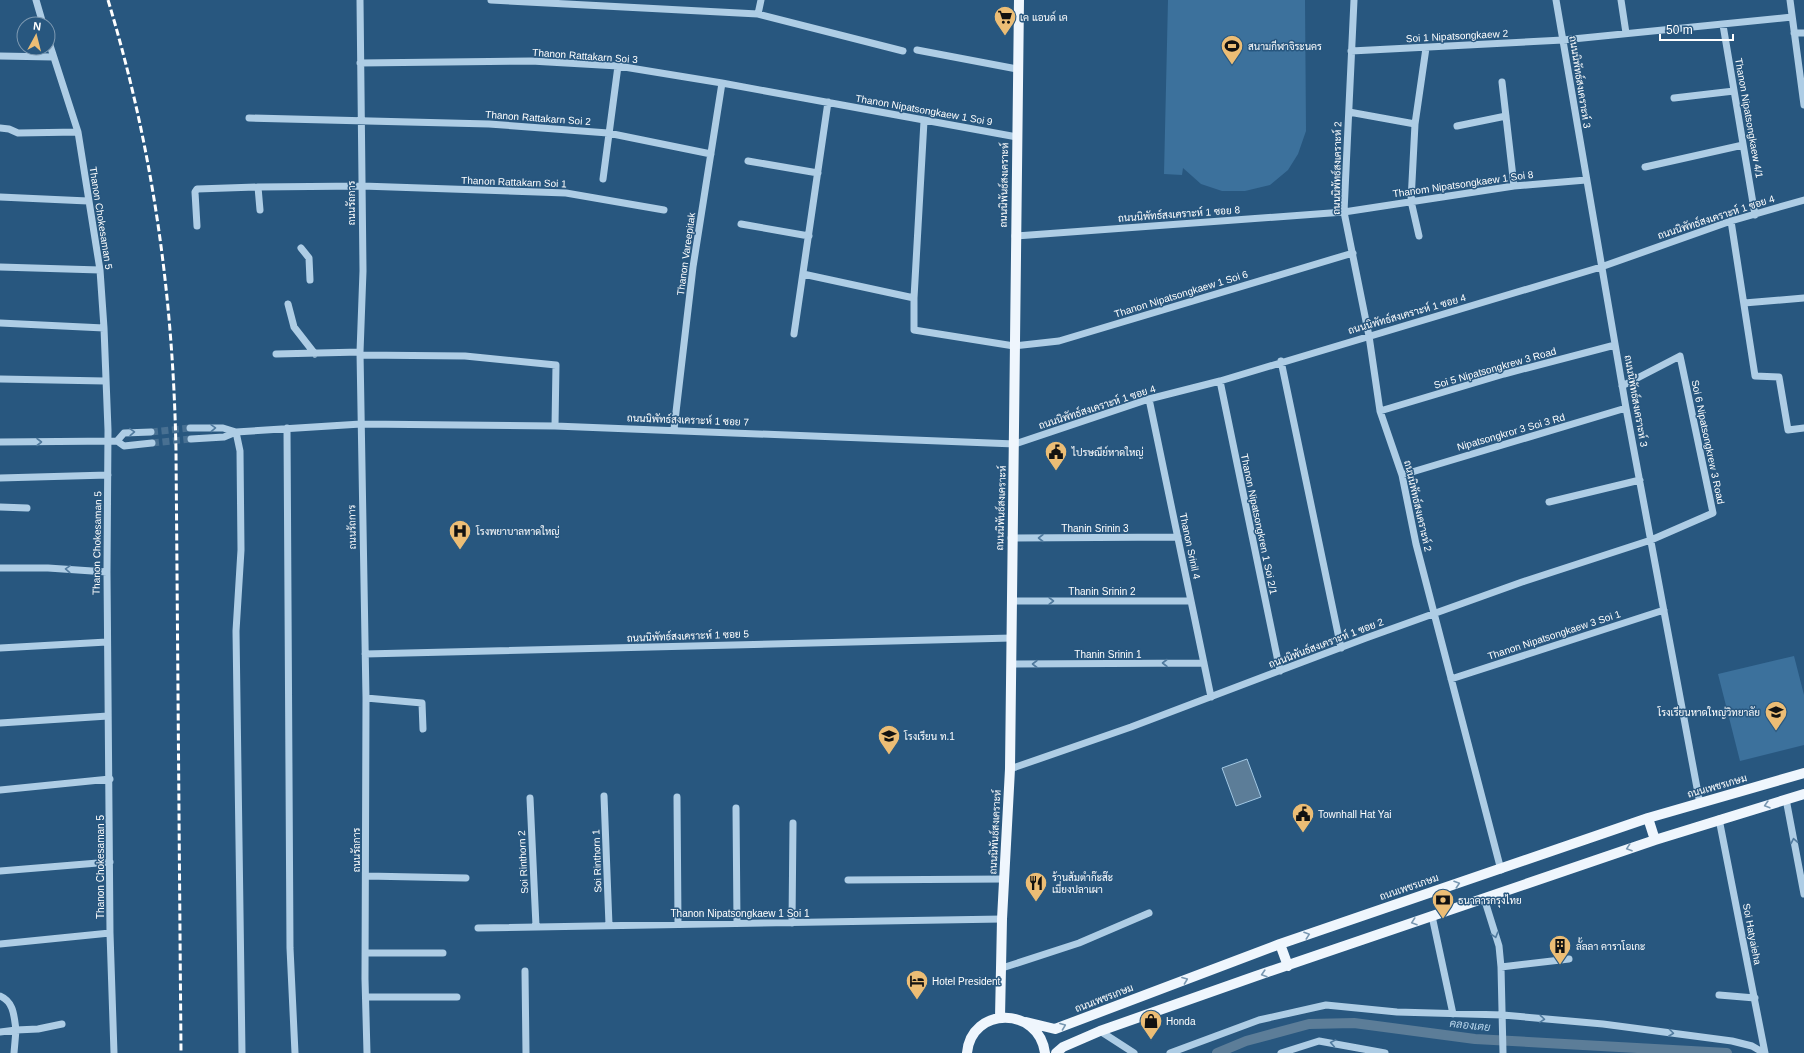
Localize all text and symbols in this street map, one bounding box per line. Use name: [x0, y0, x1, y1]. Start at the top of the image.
supermarket icon: เค แอนด์ เค: [992, 4, 1018, 37]
place label: เค แอนด์ เค: [1020, 10, 1068, 23]
north arrow: [16, 16, 56, 56]
scale bar: [1660, 16, 1733, 42]
text: N: [33, 20, 42, 33]
text: 50 m: [1666, 23, 1693, 37]
street label: Soi 1 Nipatsongkaew 2: [1406, 28, 1509, 44]
sports icon: สนามกีฬาจิระนคร: [1219, 33, 1245, 66]
street label: ถนนนิพัทธ์สงเคราะห์ 3: [1567, 35, 1595, 129]
place label: สนามกีฬาจิระนคร: [1248, 40, 1322, 52]
street label: Thanon Rattakarn Soi 3: [532, 47, 639, 65]
street label: Thanon Nipatsongkaew 4/1: [1733, 57, 1765, 179]
street label: Thanon Nipatsongkaew 1 Soi 9: [855, 93, 994, 128]
street label: Thanon Rattakarn Soi 2: [485, 109, 592, 127]
street label: ถนนนิพัทธ์สงเคราะห์ 2: [1329, 121, 1343, 215]
street label: ถนนนิพันธ์สงเคราะห์: [996, 142, 1010, 227]
street label: Thanon Chokesaman 5: [87, 166, 115, 271]
street label: Thanom Nipatsongkaew 1 Soi 8: [1392, 169, 1534, 199]
street label: Thanon Rattakarn Soi 1: [461, 175, 567, 189]
street label: ถนนรัถการ: [345, 181, 357, 225]
street label: ถนนนิพัทธ์สงเคราะห์ 1 ซอย 4: [1656, 191, 1776, 241]
street label: ถนนนิพัทธ์สงเคราะห์ 1 ซอย 8: [1118, 202, 1241, 224]
street label: Thanon Vareepitak: [675, 211, 697, 296]
street label: Thanon Nipatsongkaew 1 Soi 6: [1113, 268, 1249, 320]
street label: ถนนนิพัทธ์สงเคราะห์ 1 ซอย 4: [1346, 290, 1468, 336]
street label: Soi 5 Nipatsongkrew 3 Road: [1433, 345, 1557, 391]
street label: ถนนนิพัทธ์สงเคราะห์ 3: [1622, 354, 1652, 448]
street label: Soi 6 Nipatsongkrew 3 Road: [1689, 379, 1727, 505]
street label: ถนนนิพัทธ์สงเคราะห์ 1 ซอย 4: [1037, 381, 1157, 431]
street label: ถนนนิพัทธ์สงเคราะห์ 1 ซอย 7: [627, 410, 750, 428]
street label: Nipatsongkror 3 Soi 3 Rd: [1456, 411, 1566, 453]
one-way arrow: [210, 424, 216, 432]
one-way arrow: [129, 428, 135, 437]
one-way arrow: [36, 438, 42, 446]
public building icon: ไปรษณีย์หาดใหญ่: [1043, 439, 1069, 472]
place label: ไปรษณีย์หาดใหญ่: [1071, 445, 1144, 459]
street label: Thanon Nipatsongkren 1 Soi 2/1: [1239, 453, 1279, 596]
street label: ถนนนิพัทธ์สงเคราะห์ 2: [1402, 459, 1436, 553]
street label: ถนนนิพันธ์สงเคราะห์: [992, 465, 1008, 551]
street label: Thanon Chokesaman 5: [91, 491, 103, 595]
street label: ถนนรัถการ: [345, 504, 358, 549]
street label: Thanon Srinil 4: [1178, 512, 1202, 580]
hospital icon: โรงพยาบาลหาดใหญ่: [447, 518, 473, 551]
street label: Thanin Srinin 3: [1061, 523, 1129, 534]
place label: โรงพยาบาลหาดใหญ่: [475, 525, 560, 538]
one-way arrow: [1038, 534, 1044, 542]
one-way arrow: [65, 565, 71, 574]
street label: Thanin Srinin 2: [1068, 586, 1136, 597]
one-way arrow: [1048, 597, 1054, 605]
street label: Thanon Nipatsongkaew 3 Soi 1: [1486, 608, 1622, 662]
street label: ถนนนิพันธ์สงเคราะห์ 1 ซอย 2: [1266, 614, 1385, 670]
street label: ถนนนิพัทธ์สงเคราะห์ 1 ซอย 5: [627, 626, 750, 644]
street label: Thanin Srinin 1: [1074, 649, 1142, 660]
one-way arrow: [1162, 659, 1168, 667]
one-way arrow: [1032, 660, 1038, 668]
school or university icon: โรงเรียนหาดใหญ่วิทยาลัย: [1763, 699, 1789, 732]
place label: โรงเรียนหาดใหญ่วิทยาลัย: [1656, 706, 1760, 719]
school or university icon: โรงเรียน ท.1: [876, 723, 902, 756]
place label: โรงเรียน ท.1: [903, 730, 955, 742]
street label: ถนนเพชรเกษม: [1686, 772, 1748, 800]
street label: ถนนนิพันธ์สงเคราะห์: [985, 789, 1003, 875]
one-way arrow: [1763, 800, 1770, 809]
public building icon: Townhall Hat Yai: [1290, 801, 1316, 834]
place label: Townhall Hat Yai: [1318, 809, 1392, 820]
street label: Thanon Chokesaman 5: [95, 815, 106, 919]
street label: ถนนรัถการ: [350, 828, 362, 872]
street label: Soi Rinthorn 1: [590, 829, 604, 893]
street label: Soi Rinthorn 2: [516, 830, 530, 894]
one-way arrow: [1790, 838, 1799, 845]
one-way arrow: [1626, 844, 1633, 852]
restaurant icon: ร้านส้มตำก๊ะส๊ะ เมี่ยงปลาเผา: [1023, 870, 1049, 903]
place label: ร้านส้มตำก๊ะส๊ะ เมี่ยงปลาเผา: [1052, 871, 1113, 895]
street label: ถนนเพชรเกษม: [1378, 872, 1440, 902]
one-way arrow: [1453, 880, 1460, 889]
bank icon: ธนาคารกรุงไทย: [1430, 887, 1456, 920]
place label: ธนาคารกรุงไทย: [1458, 894, 1522, 908]
street label: Soi Hatyaieha: [1741, 902, 1763, 966]
street label: Thanon Nipatsongkaew 1 Soi 1: [671, 908, 810, 919]
one-way arrow: [1410, 918, 1417, 926]
one-way arrow: [1303, 931, 1310, 940]
one-way arrow: [1490, 931, 1499, 938]
building icon: ลั้ลลา คาราโอเกะ: [1547, 933, 1573, 966]
place label: ลั้ลลา คาราโอเกะ: [1576, 937, 1645, 952]
hotel icon: Hotel President: [904, 968, 930, 1001]
one-way arrow: [1261, 969, 1268, 978]
place label: Hotel President: [932, 976, 1001, 987]
one-way arrow: [1181, 977, 1188, 985]
street label: ถนนเพชรเกษม: [1073, 982, 1135, 1014]
shop icon: Honda: [1138, 1008, 1164, 1041]
one-way arrow: [1539, 1014, 1545, 1023]
place label: Honda: [1166, 1016, 1196, 1027]
water label: คลองเตย: [1449, 1017, 1492, 1033]
one-way arrow: [1060, 1023, 1067, 1031]
one-way arrow: [1668, 1028, 1674, 1037]
one-way arrow: [1330, 1040, 1336, 1048]

